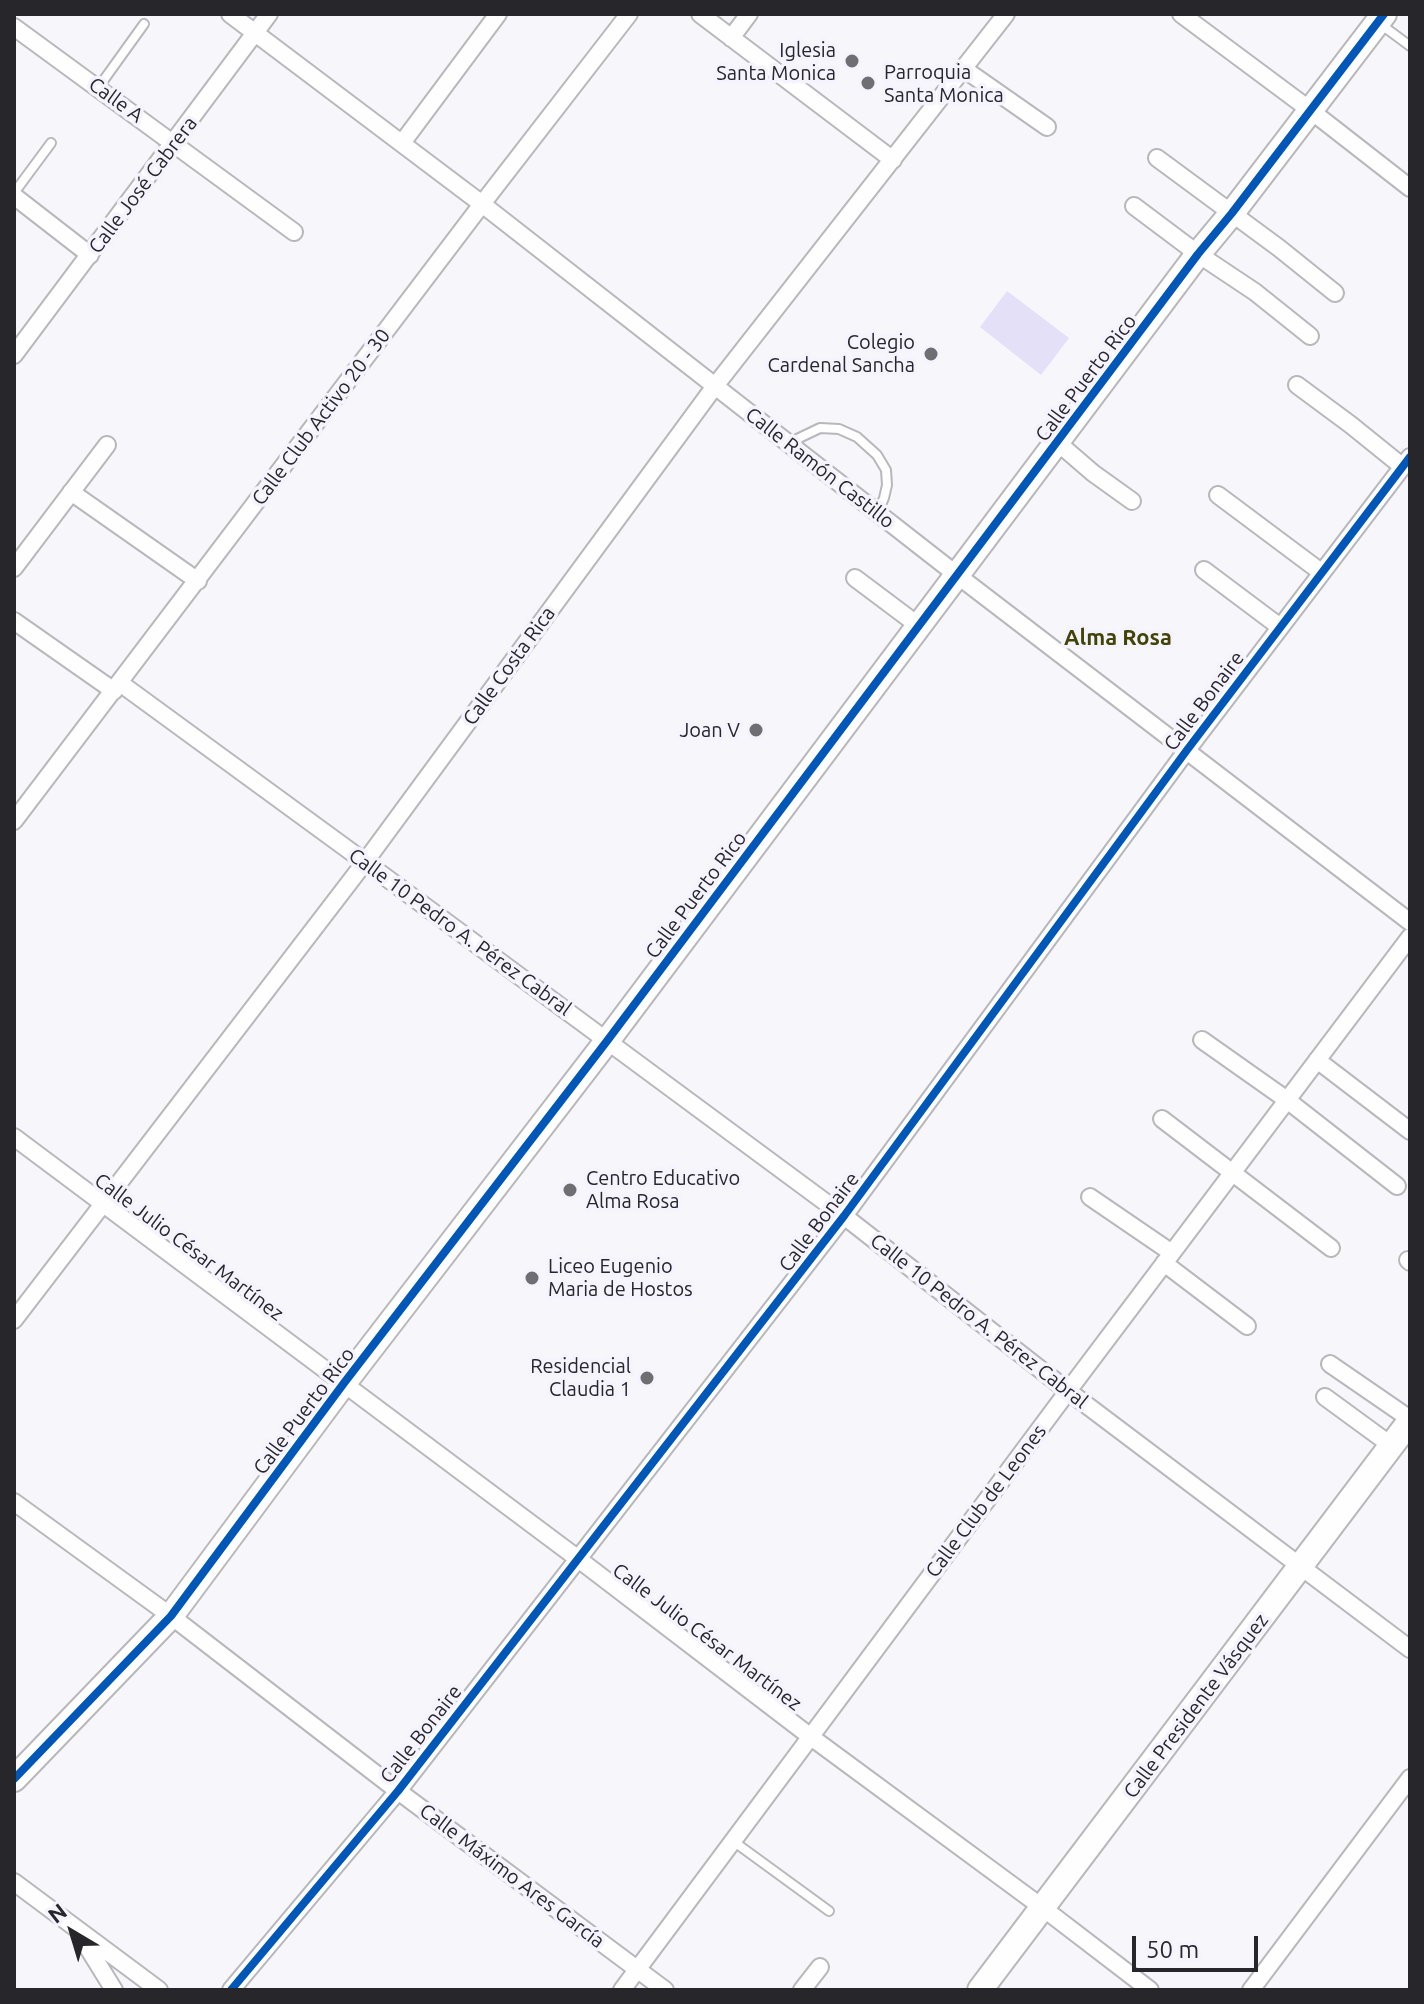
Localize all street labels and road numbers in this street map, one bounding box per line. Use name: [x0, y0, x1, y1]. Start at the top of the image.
street label: Calle A: [84, 72, 148, 128]
street label: Calle José Cabrera: [84, 112, 202, 258]
street label: Calle Puerto Rico: [1030, 310, 1142, 446]
street label: Calle Club Activo 20 - 30: [247, 324, 395, 510]
street label: Calle Ramón Castillo: [741, 402, 899, 534]
street label: Calle Costa Rica: [458, 602, 560, 730]
street label: Calle Bonaire: [1159, 647, 1249, 755]
street label: Calle Puerto Rico: [640, 827, 752, 963]
street label: Calle 10 Pedro A. Pérez Cabral: [344, 843, 576, 1021]
street label: Calle Julio César Martínez: [90, 1168, 288, 1326]
street label: Calle Bonaire: [774, 1168, 864, 1276]
street label: Calle 10 Pedro A. Pérez Cabral: [866, 1229, 1092, 1413]
street label: Calle Puerto Rico: [248, 1343, 360, 1479]
street label: Calle Club de Leones: [921, 1420, 1051, 1582]
street label: Calle Julio César Martínez: [608, 1558, 806, 1716]
street label: Calle Presidente Vásquez: [1119, 1609, 1273, 1803]
street label: Calle Bonaire: [375, 1680, 467, 1788]
street label: Calle Máximo Ares García: [415, 1799, 609, 1953]

